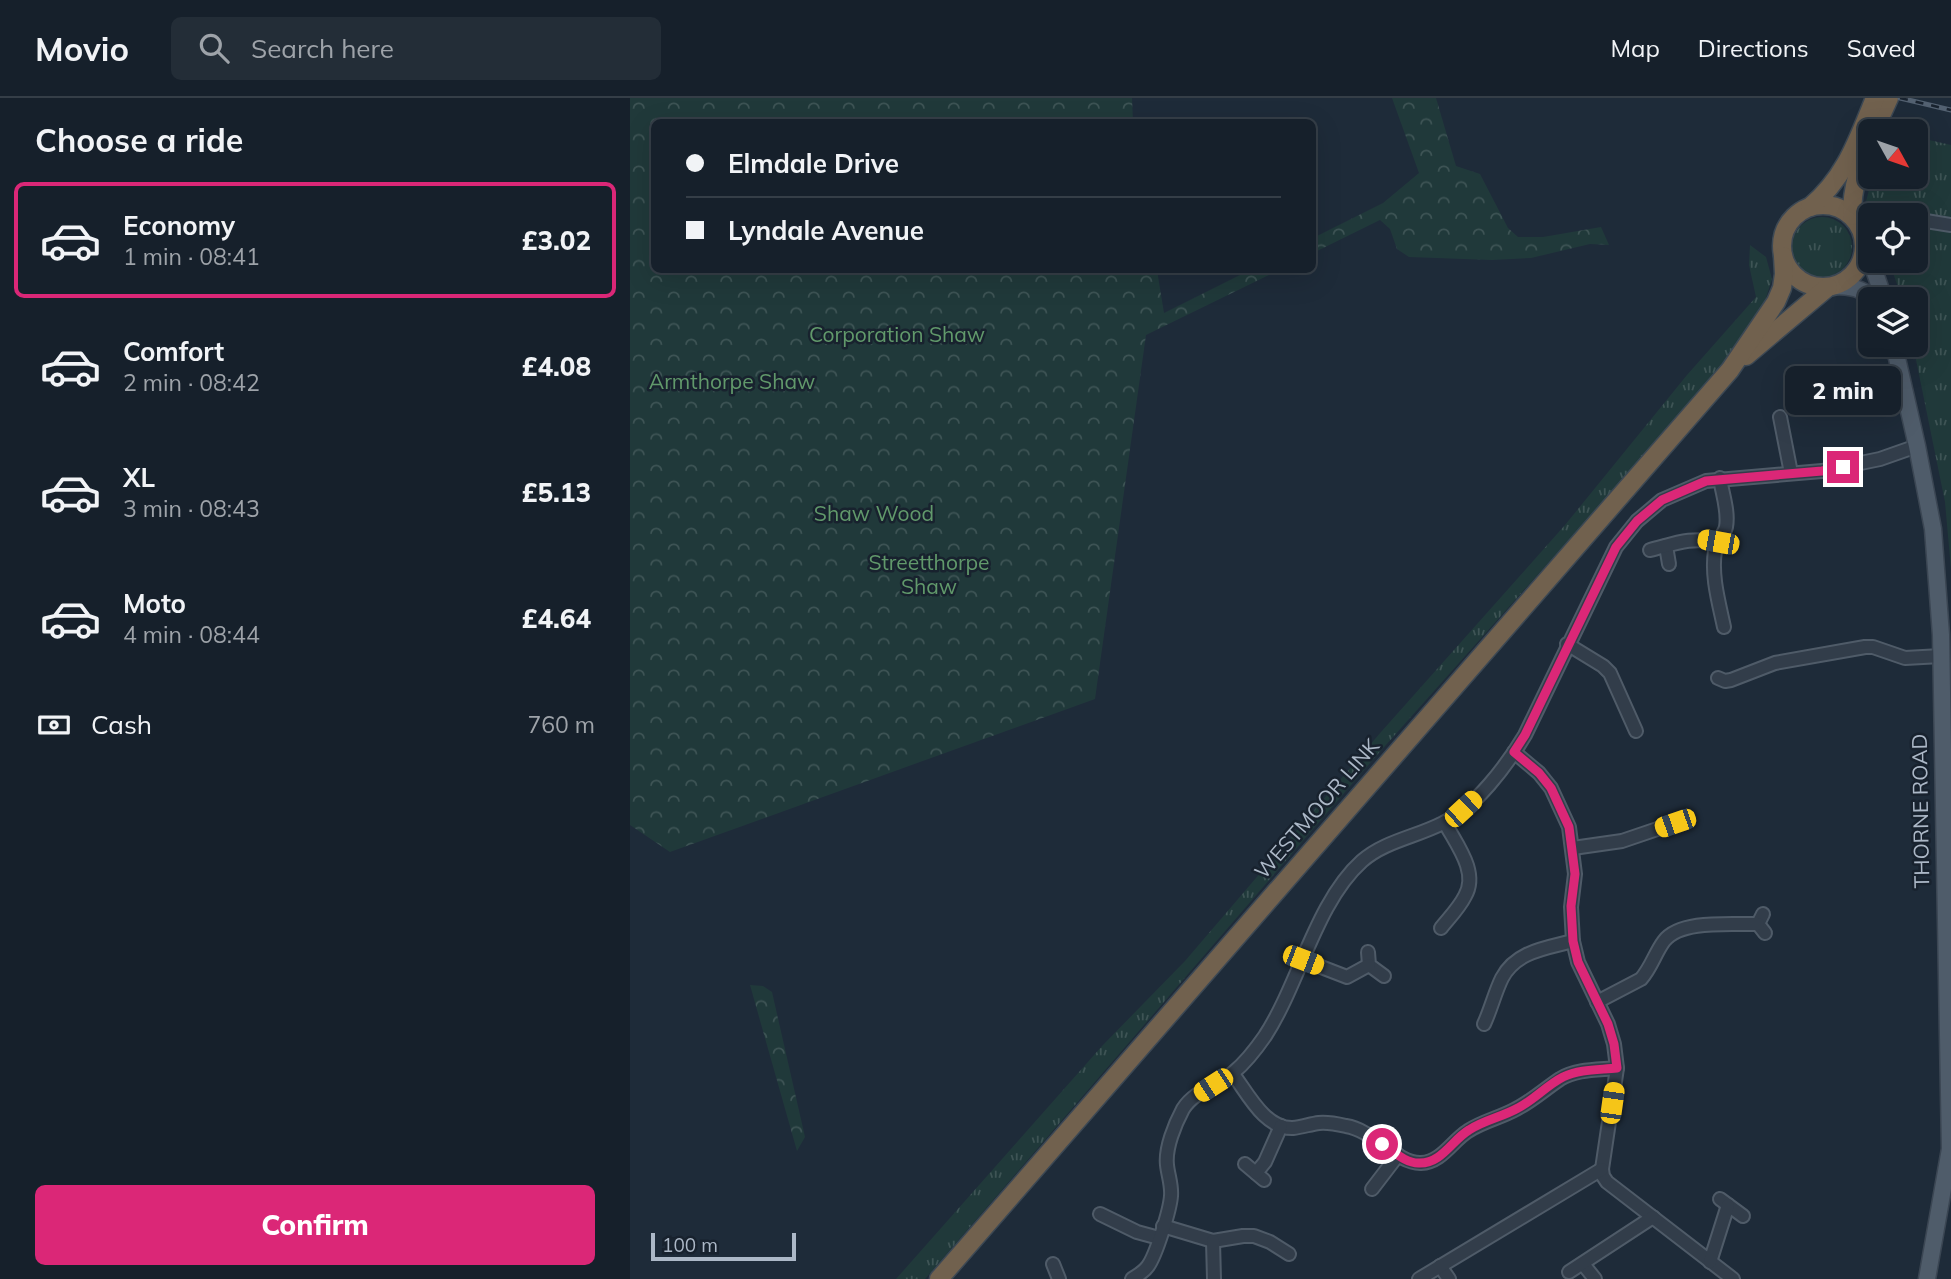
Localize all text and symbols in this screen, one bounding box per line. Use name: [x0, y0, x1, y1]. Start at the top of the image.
search box: [171, 17, 661, 80]
text: Movio: [35, 28, 129, 69]
icon: search: [195, 29, 233, 67]
text: Search here: [251, 32, 394, 65]
text: Map: [1610, 33, 1660, 63]
text: Directions: [1698, 33, 1809, 63]
text: Saved: [1847, 33, 1916, 63]
north arrow: [1858, 119, 1928, 189]
map controls: [1858, 119, 1928, 357]
text: Choose a ride: [35, 120, 243, 160]
text: Elmdale Drive: [728, 147, 899, 180]
button: locate: [1858, 203, 1928, 273]
icon: car: [39, 209, 102, 272]
text: Economy: [123, 209, 235, 242]
text: Lyndale Avenue: [728, 214, 924, 247]
text: £3.02: [522, 224, 591, 257]
text: 1 min · 08:41: [123, 242, 260, 271]
button: layers: [1858, 287, 1928, 357]
park label: Corporation Shaw: [809, 321, 985, 347]
icon: car: [39, 335, 102, 398]
text: Comfort: [123, 335, 224, 368]
text: £4.08: [522, 350, 591, 383]
callout: 2 min: [1785, 366, 1901, 414]
text: 2 min · 08:42: [123, 368, 260, 397]
park label: Armthorpe Shaw: [649, 368, 815, 394]
text: 2 min: [1812, 376, 1874, 405]
route end: [1827, 451, 1859, 483]
icon: car: [39, 461, 102, 524]
text: XL: [123, 461, 155, 494]
text: £5.13: [522, 476, 591, 509]
text: 3 min · 08:43: [123, 494, 260, 523]
park label: Shaw Wood: [814, 500, 934, 526]
car: [1696, 528, 1741, 556]
park label: Streetthorpe Shaw: [868, 549, 990, 599]
icon: car: [39, 587, 102, 650]
text: Moto: [123, 587, 186, 620]
text: £4.64: [522, 602, 591, 635]
text: 4 min · 08:44: [123, 620, 260, 649]
icon: cash: [35, 706, 73, 744]
text: Cash: [91, 708, 152, 741]
text: 760 m: [527, 710, 595, 739]
street label: WESTMOOR LINK: [1248, 732, 1385, 884]
street label: THORNE ROAD: [1906, 734, 1934, 888]
car: [1441, 787, 1486, 831]
car: [1652, 806, 1699, 840]
car: [1280, 943, 1327, 977]
car: [1190, 1065, 1237, 1105]
car: [1599, 1081, 1626, 1125]
route start: [1366, 1128, 1398, 1160]
button: Confirm: [35, 1185, 595, 1265]
scale bar: [651, 1230, 796, 1262]
text: 100 m: [662, 1233, 718, 1257]

